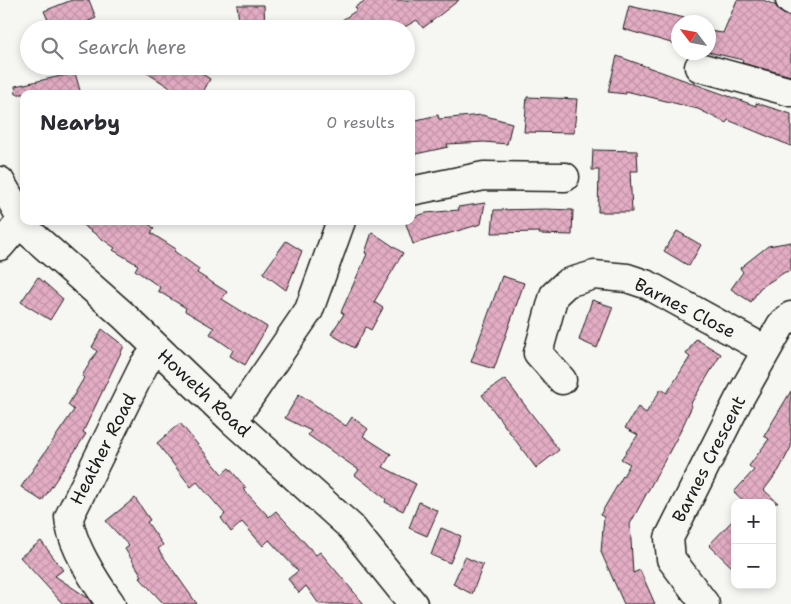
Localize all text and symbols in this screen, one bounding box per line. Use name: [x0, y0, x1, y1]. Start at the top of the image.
north arrow: [671, 15, 716, 60]
search box: [20, 20, 415, 75]
icon: search: [38, 34, 66, 62]
text: Search here: [78, 35, 187, 60]
text: Nearby: [40, 109, 120, 137]
text: 0 results: [326, 112, 395, 133]
street label: Barnes Close: [630, 272, 740, 344]
street label: Howeth Road: [152, 344, 256, 442]
street label: Heather Road: [65, 389, 141, 509]
street label: Barnes Crescent: [667, 391, 751, 526]
map controls: [731, 499, 776, 589]
button: +: [731, 499, 776, 544]
button: −: [731, 544, 776, 589]

